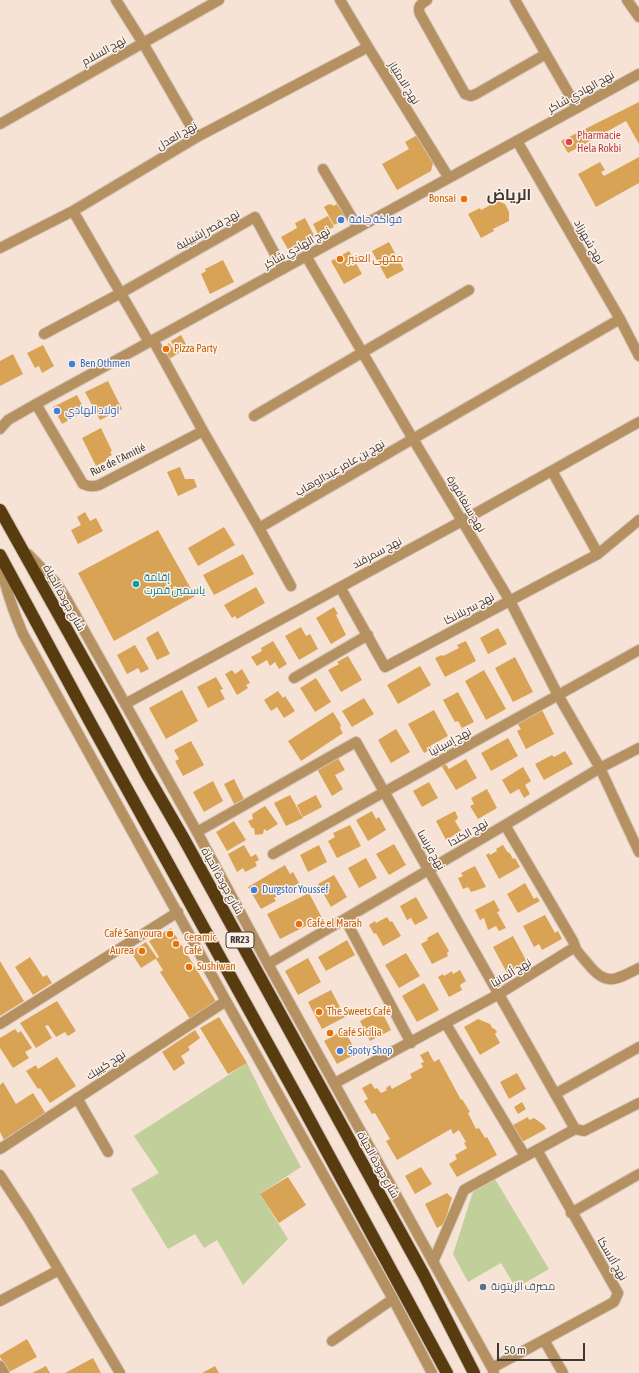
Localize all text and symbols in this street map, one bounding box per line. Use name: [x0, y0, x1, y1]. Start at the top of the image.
street label: نهج السلام: [80, 34, 128, 68]
street label: نهج الامتياز: [386, 59, 422, 107]
street label: نهج الهادي شاكر: [545, 68, 617, 116]
street label: نهج العدل: [154, 119, 200, 153]
place label: Pharmacie Hela Rokbi: [577, 129, 621, 155]
marker: Pharmacie Hela Rokbi: [564, 137, 574, 147]
district label: الرياض: [487, 186, 531, 204]
place label: Bonsai: [429, 192, 456, 206]
marker: Bonsai: [459, 194, 469, 204]
street label: نهج قصر إشبيلية: [174, 207, 242, 253]
place label: فواكة جافة: [349, 213, 402, 227]
marker: فواكة جافة: [336, 215, 346, 225]
street label: نهج شهرزاد: [571, 217, 607, 267]
street label: نهج الهادي شاكر: [261, 224, 333, 272]
place label: مقهى العنبر: [348, 252, 403, 266]
marker: مقهى العنبر: [335, 254, 345, 264]
place label: Pizza Party: [174, 342, 217, 356]
marker: Pizza Party: [161, 344, 171, 354]
place label: Ben Othmen: [80, 357, 130, 371]
marker: Ben Othmen: [67, 359, 77, 369]
place label: اولاد الهادي: [65, 404, 120, 418]
marker: اولاد الهادي: [52, 406, 62, 416]
street label: نهج بن عامر عبدالوهاب: [293, 437, 387, 499]
street label: Rue de l'Amitié: [88, 441, 148, 479]
street label: نهج سنغافورة: [444, 473, 488, 535]
street label: نهج سمرقند: [350, 534, 404, 572]
street label: شارع جودة الحياة: [40, 562, 88, 634]
place label: إقامة ياسمين قمرت: [144, 571, 205, 597]
marker: إقامة ياسمين قمرت: [131, 579, 141, 589]
street label: نهج سريلانكا: [441, 590, 497, 628]
street label: نهج إسبانيا: [426, 725, 474, 759]
street label: نهج الكندا: [446, 816, 490, 850]
street label: نهج فرنسا: [414, 828, 448, 872]
street label: شارع جودة الحياة: [198, 845, 246, 917]
place label: Durgstor Youssef: [262, 883, 328, 897]
marker: Durgstor Youssef: [249, 885, 259, 895]
place label: Café el Marah: [307, 917, 362, 931]
marker: Café el Marah: [294, 919, 304, 929]
place label: Café Sanyoura: [104, 927, 162, 941]
marker: Café Sanyoura: [165, 929, 175, 939]
place label: Ceramic Café: [184, 931, 217, 957]
road number: RR23: [226, 932, 254, 948]
marker: Ceramic Café: [171, 939, 181, 949]
place label: Aurea: [110, 944, 134, 958]
marker: Aurea: [137, 946, 147, 956]
street label: نهج ألمانيا: [488, 956, 534, 990]
place label: Sushiwan: [197, 960, 236, 974]
marker: Sushiwan: [184, 962, 194, 972]
place label: The Sweets Café: [327, 1005, 391, 1019]
marker: The Sweets Café: [314, 1007, 324, 1017]
place label: Café Sicilia: [338, 1026, 382, 1040]
marker: Café Sicilia: [325, 1028, 335, 1038]
place label: Spoty Shop: [348, 1044, 393, 1058]
marker: Spoty Shop: [335, 1046, 345, 1056]
street label: نهج كيبيك: [84, 1047, 128, 1083]
street label: شارع جودة الحياة: [354, 1129, 402, 1201]
street label: نهج ألاسكا: [594, 1235, 630, 1283]
place label: مصرف الزيتونة: [491, 1280, 555, 1294]
marker: مصرف الزيتونة: [478, 1282, 488, 1292]
scale bar: [499, 1335, 587, 1361]
text: 50 m: [504, 1343, 526, 1357]

